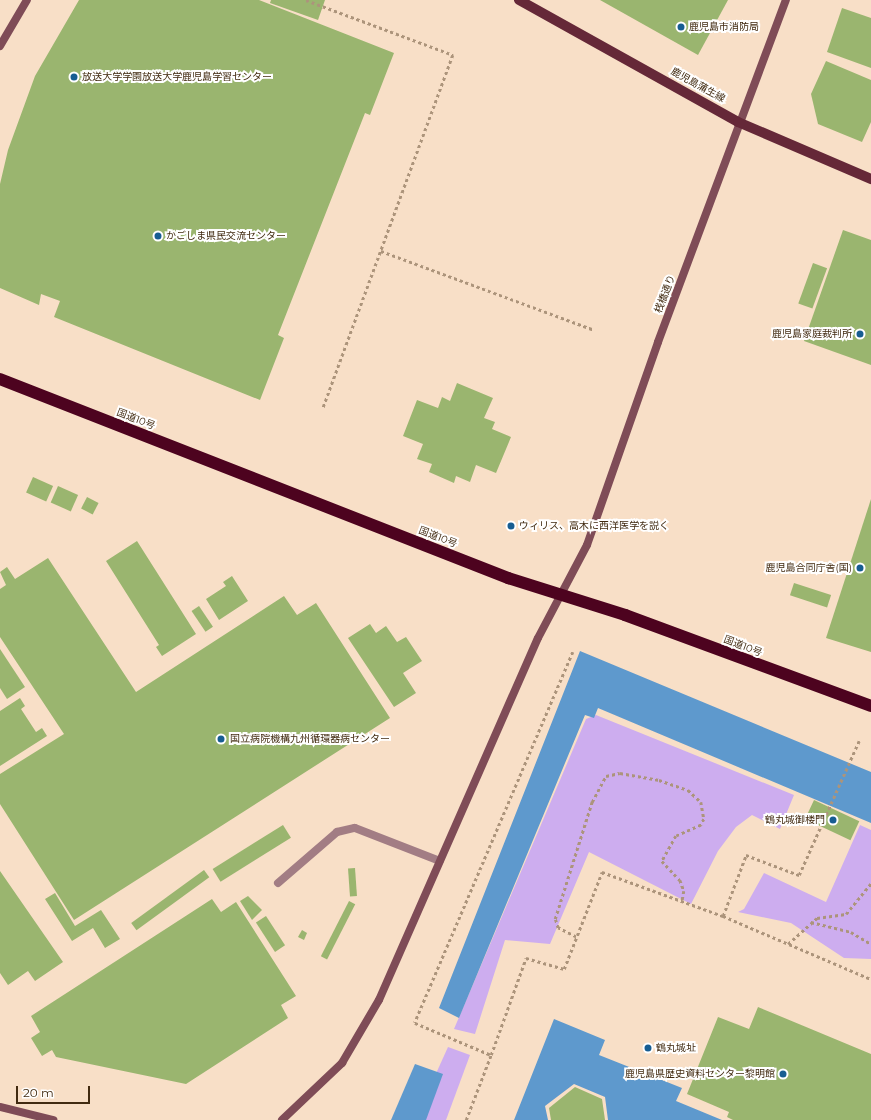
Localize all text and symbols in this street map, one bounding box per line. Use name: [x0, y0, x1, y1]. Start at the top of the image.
place label: 鹿児島市消防局: [689, 21, 759, 33]
marker: 鹿児島市消防局: [676, 22, 686, 32]
street label: 鹿児島蒲生線: [669, 65, 727, 105]
place label: 放送大学学園放送大学鹿児島学習センター: [82, 71, 272, 83]
marker: 放送大学学園放送大学鹿児島学習センター: [69, 72, 79, 82]
place label: かごしま県民交流センター: [166, 230, 286, 242]
marker: かごしま県民交流センター: [153, 231, 163, 241]
street label: 桟橋通り: [652, 273, 678, 315]
place label: 鹿児島家庭裁判所: [772, 328, 852, 340]
marker: 鹿児島家庭裁判所: [855, 329, 865, 339]
street label: 国道10号: [115, 406, 157, 432]
place label: ウィリス、高木に西洋医学を説く: [519, 520, 669, 532]
marker: ウィリス、高木に西洋医学を説く: [506, 521, 516, 531]
street label: 国道10号: [417, 524, 459, 550]
place label: 鹿児島合同庁舎(国): [765, 562, 852, 574]
marker: 鹿児島合同庁舎(国): [855, 563, 865, 573]
street label: 国道10号: [722, 633, 764, 659]
marker: 国立病院機構九州循環器病センター: [215, 733, 227, 745]
place label: 国立病院機構九州循環器病センター: [230, 733, 390, 745]
place label: 鶴丸城御楼門: [765, 814, 825, 826]
marker: 鶴丸城御楼門: [828, 815, 838, 825]
place label: 鶴丸城址: [656, 1042, 696, 1054]
marker: 鶴丸城址: [643, 1043, 653, 1053]
place label: 鹿児島県歴史資料センター黎明館: [625, 1068, 775, 1080]
marker: 鹿児島県歴史資料センター黎明館: [778, 1069, 788, 1079]
scale bar: [18, 1078, 92, 1104]
text: 20 m: [23, 1085, 54, 1100]

